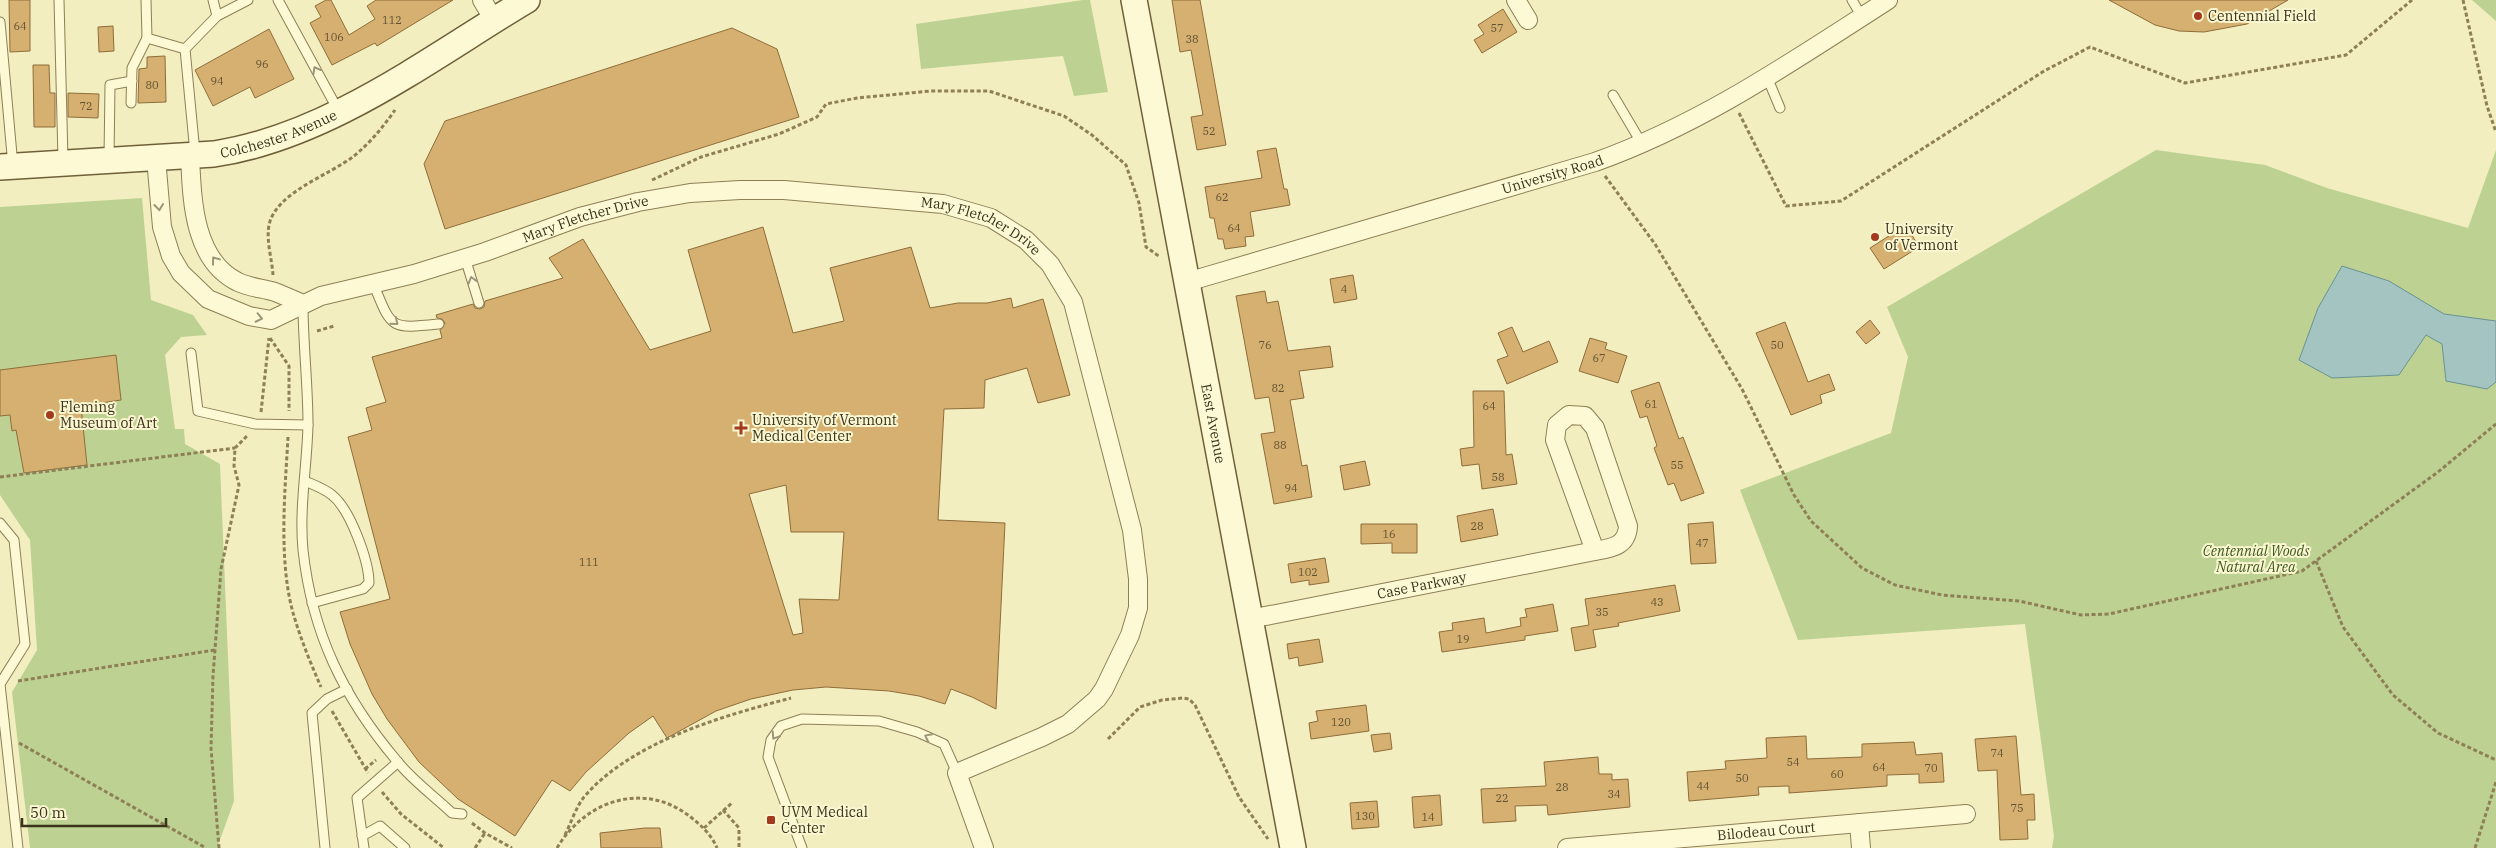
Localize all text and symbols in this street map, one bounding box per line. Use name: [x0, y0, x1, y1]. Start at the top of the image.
place label: Centennial Field: [2208, 7, 2317, 25]
marker: Centennial Field: [2192, 10, 2204, 22]
house number: 112: [382, 13, 402, 27]
house number: 64: [13, 19, 27, 33]
house number: 57: [1490, 21, 1504, 35]
house number: 106: [324, 30, 344, 44]
house number: 38: [1185, 32, 1199, 46]
house number: 96: [255, 57, 269, 71]
one-way arrow: [312, 66, 322, 75]
house number: 94: [210, 74, 224, 88]
house number: 80: [145, 78, 159, 92]
house number: 72: [79, 99, 93, 113]
street label: Colchester Avenue: [219, 106, 340, 162]
house number: 52: [1202, 124, 1216, 138]
street label: University Road: [1500, 151, 1606, 198]
house number: 62: [1215, 190, 1229, 204]
street label: Mary Fletcher Drive: [520, 191, 650, 246]
street label: Mary Fletcher Drive: [920, 193, 1045, 259]
one-way arrow: [154, 203, 165, 211]
place label: University of Vermont: [1885, 220, 1958, 254]
house number: 64: [1227, 221, 1241, 235]
marker: University of Vermont: [1869, 231, 1881, 243]
one-way arrow: [212, 256, 221, 266]
one-way arrow: [468, 277, 478, 285]
house number: 4: [1341, 282, 1348, 296]
one-way arrow: [254, 312, 263, 323]
one-way arrow: [389, 317, 398, 325]
house number: 76: [1258, 338, 1272, 352]
house number: 50: [1770, 338, 1784, 352]
house number: 67: [1592, 351, 1606, 365]
house number: 82: [1271, 381, 1285, 395]
street label: East Avenue: [1197, 382, 1230, 465]
house number: 61: [1644, 397, 1658, 411]
place label: Fleming Museum of Art: [60, 398, 157, 432]
house number: 64: [1482, 399, 1496, 413]
marker: Fleming Museum of Art: [44, 409, 56, 421]
place label: University of Vermont Medical Center: [752, 411, 897, 445]
marker: University of Vermont Medical Center: [734, 421, 748, 435]
house number: 88: [1273, 438, 1287, 452]
house number: 55: [1670, 458, 1684, 472]
house number: 58: [1491, 470, 1505, 484]
house number: 94: [1284, 481, 1298, 495]
house number: 28: [1470, 519, 1484, 533]
house number: 16: [1382, 527, 1396, 541]
house number: 47: [1695, 536, 1709, 550]
park label: Centennial Woods Natural Area: [2203, 542, 2310, 576]
house number: 111: [579, 555, 599, 569]
house number: 102: [1298, 565, 1318, 579]
street label: Case Parkway: [1376, 568, 1468, 603]
house number: 43: [1650, 595, 1664, 609]
house number: 35: [1595, 605, 1609, 619]
house number: 19: [1456, 632, 1470, 646]
house number: 120: [1331, 715, 1351, 729]
one-way arrow: [771, 731, 781, 740]
one-way arrow: [924, 733, 933, 743]
house number: 74: [1990, 746, 2004, 760]
house number: 54: [1786, 755, 1800, 769]
house number: 64: [1872, 760, 1886, 774]
house number: 70: [1924, 761, 1938, 775]
house number: 60: [1830, 767, 1844, 781]
house number: 50: [1735, 771, 1749, 785]
house number: 44: [1696, 779, 1710, 793]
house number: 28: [1555, 780, 1569, 794]
house number: 34: [1607, 787, 1621, 801]
house number: 22: [1495, 791, 1509, 805]
scale bar: [22, 796, 166, 828]
house number: 75: [2010, 801, 2024, 815]
text: 50 m: [30, 803, 66, 822]
place label: UVM Medical Center: [781, 803, 868, 837]
house number: 130: [1355, 809, 1375, 823]
house number: 14: [1421, 810, 1435, 824]
marker: UVM Medical Center: [765, 814, 777, 826]
street label: Bilodeau Court: [1716, 818, 1816, 844]

